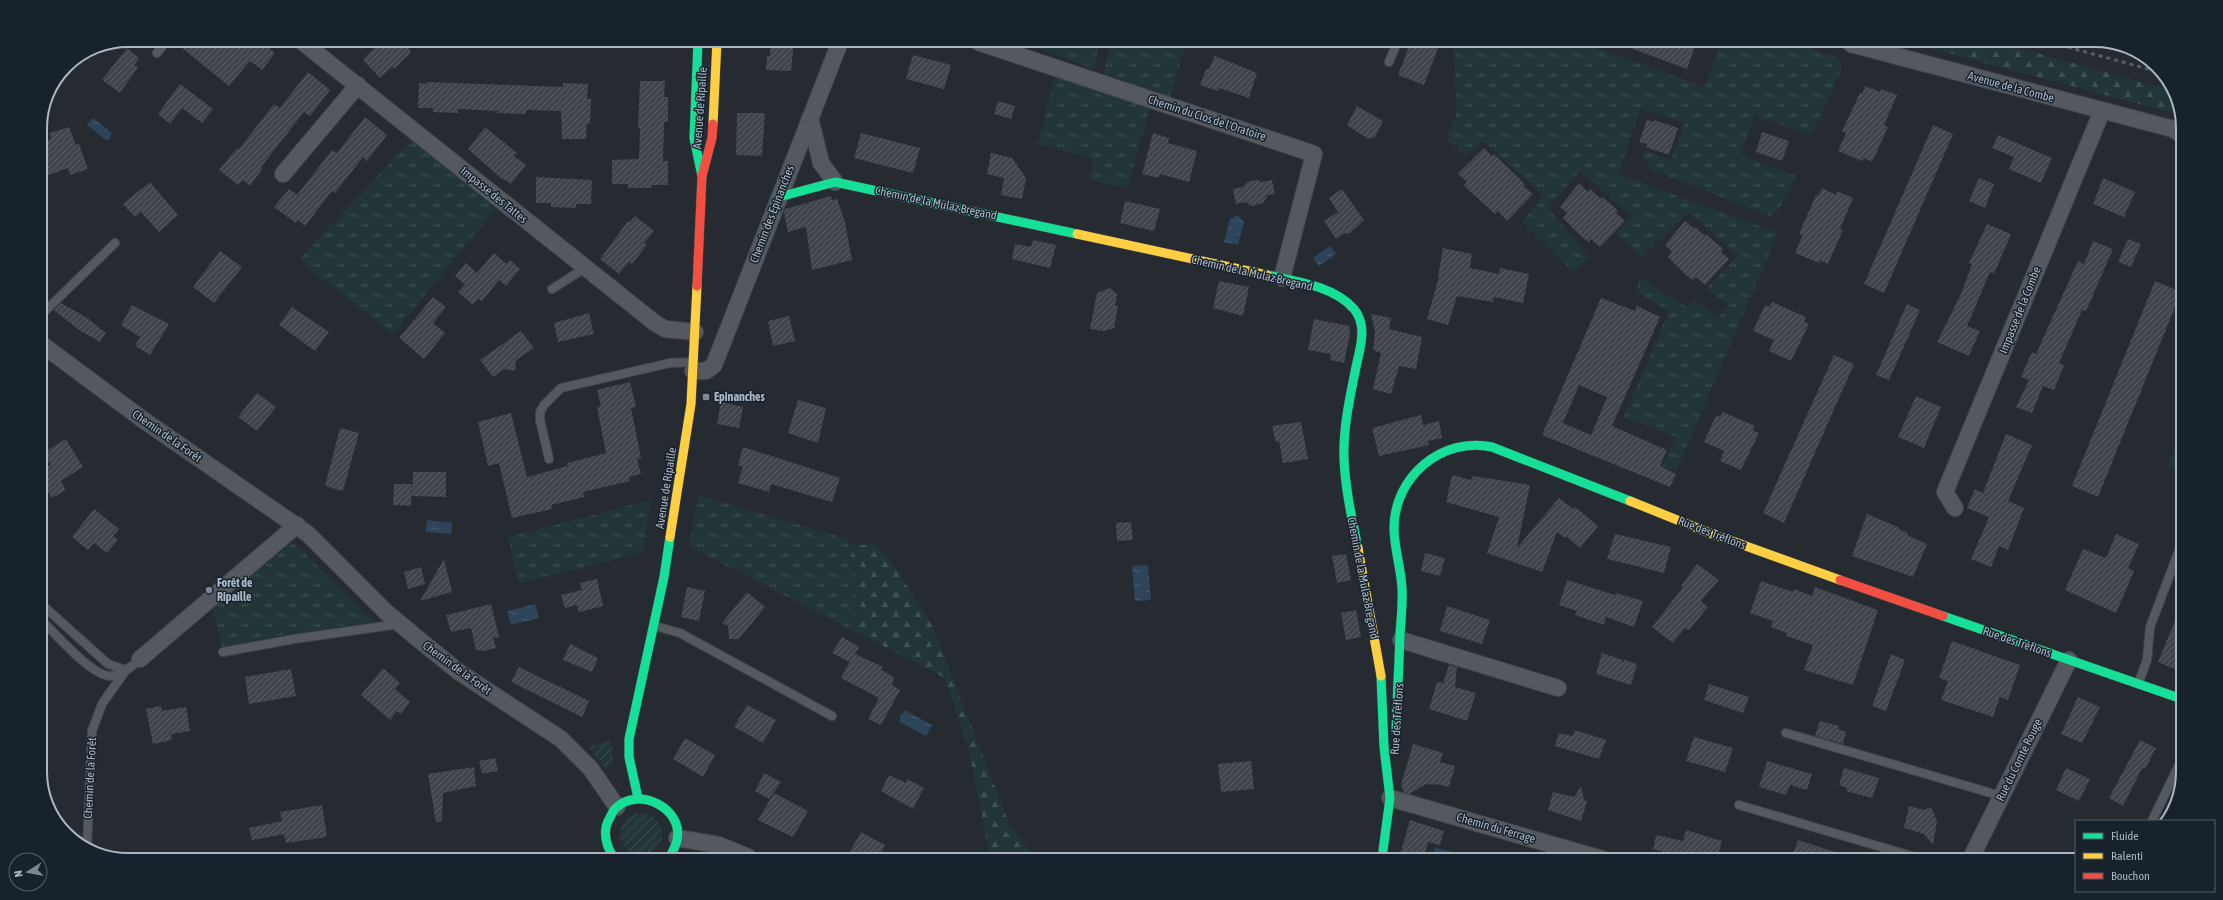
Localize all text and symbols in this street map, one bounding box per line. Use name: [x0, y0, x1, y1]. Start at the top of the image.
street label: Avenue de Ripaille: [690, 67, 710, 149]
street label: Avenue de la Combe: [1966, 69, 2056, 105]
street label: Chemin du Clos de l'Oratoire: [1146, 92, 1268, 144]
street label: Chemin des Epinanches: [747, 163, 797, 265]
street label: Impasse des Tattes: [458, 164, 530, 226]
street label: Chemin de la Mulaz Bregand: [874, 183, 998, 223]
street label: Chemin de la Mulaz Bregand: [1190, 252, 1314, 294]
street label: Impasse de la Combe: [1996, 264, 2044, 356]
place label: Epinanches: [714, 390, 765, 404]
marker: Epinanches: [701, 392, 711, 402]
street label: Chemin de la Forêt: [130, 407, 205, 465]
street label: Avenue de Ripaille: [653, 446, 679, 530]
street label: Rue des Tréflons: [1676, 514, 1748, 552]
street label: Chemin de la Mulaz Bregand: [1344, 516, 1382, 640]
place label: Forêt de Ripaille: [217, 576, 253, 604]
marker: Forêt de Ripaille: [204, 585, 214, 595]
street label: Rue des Tréflons: [1981, 624, 2053, 660]
street label: Chemin de la Forêt: [420, 638, 494, 698]
street label: Rue des Tréflons: [1388, 683, 1406, 755]
street label: Rue du Comte Rouge: [1993, 717, 2045, 803]
street label: Chemin de la Forêt: [81, 736, 99, 819]
street label: Chemin du Ferrage: [1455, 810, 1537, 846]
legend: [2075, 820, 2215, 892]
text: Fluide: [2111, 829, 2139, 843]
text: Ralenti: [2111, 849, 2143, 863]
north arrow: [8, 852, 48, 892]
text: Bouchon: [2111, 869, 2150, 883]
text: N: [12, 870, 25, 878]

